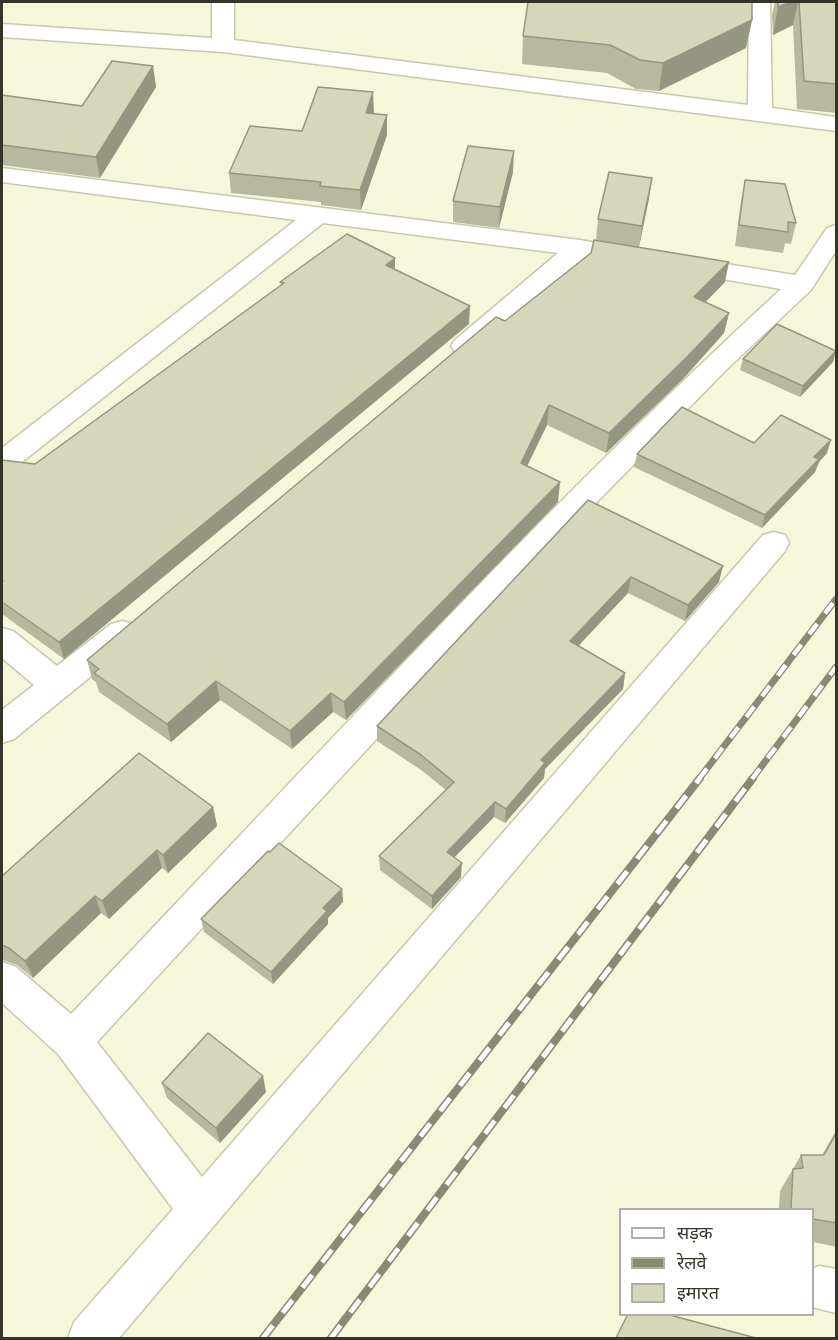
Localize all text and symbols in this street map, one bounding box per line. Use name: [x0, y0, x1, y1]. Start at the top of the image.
legend: [619, 1208, 814, 1316]
text: सड़क: [677, 1221, 713, 1244]
text: रेलवे: [677, 1251, 707, 1274]
text: इमारत: [677, 1281, 719, 1304]

